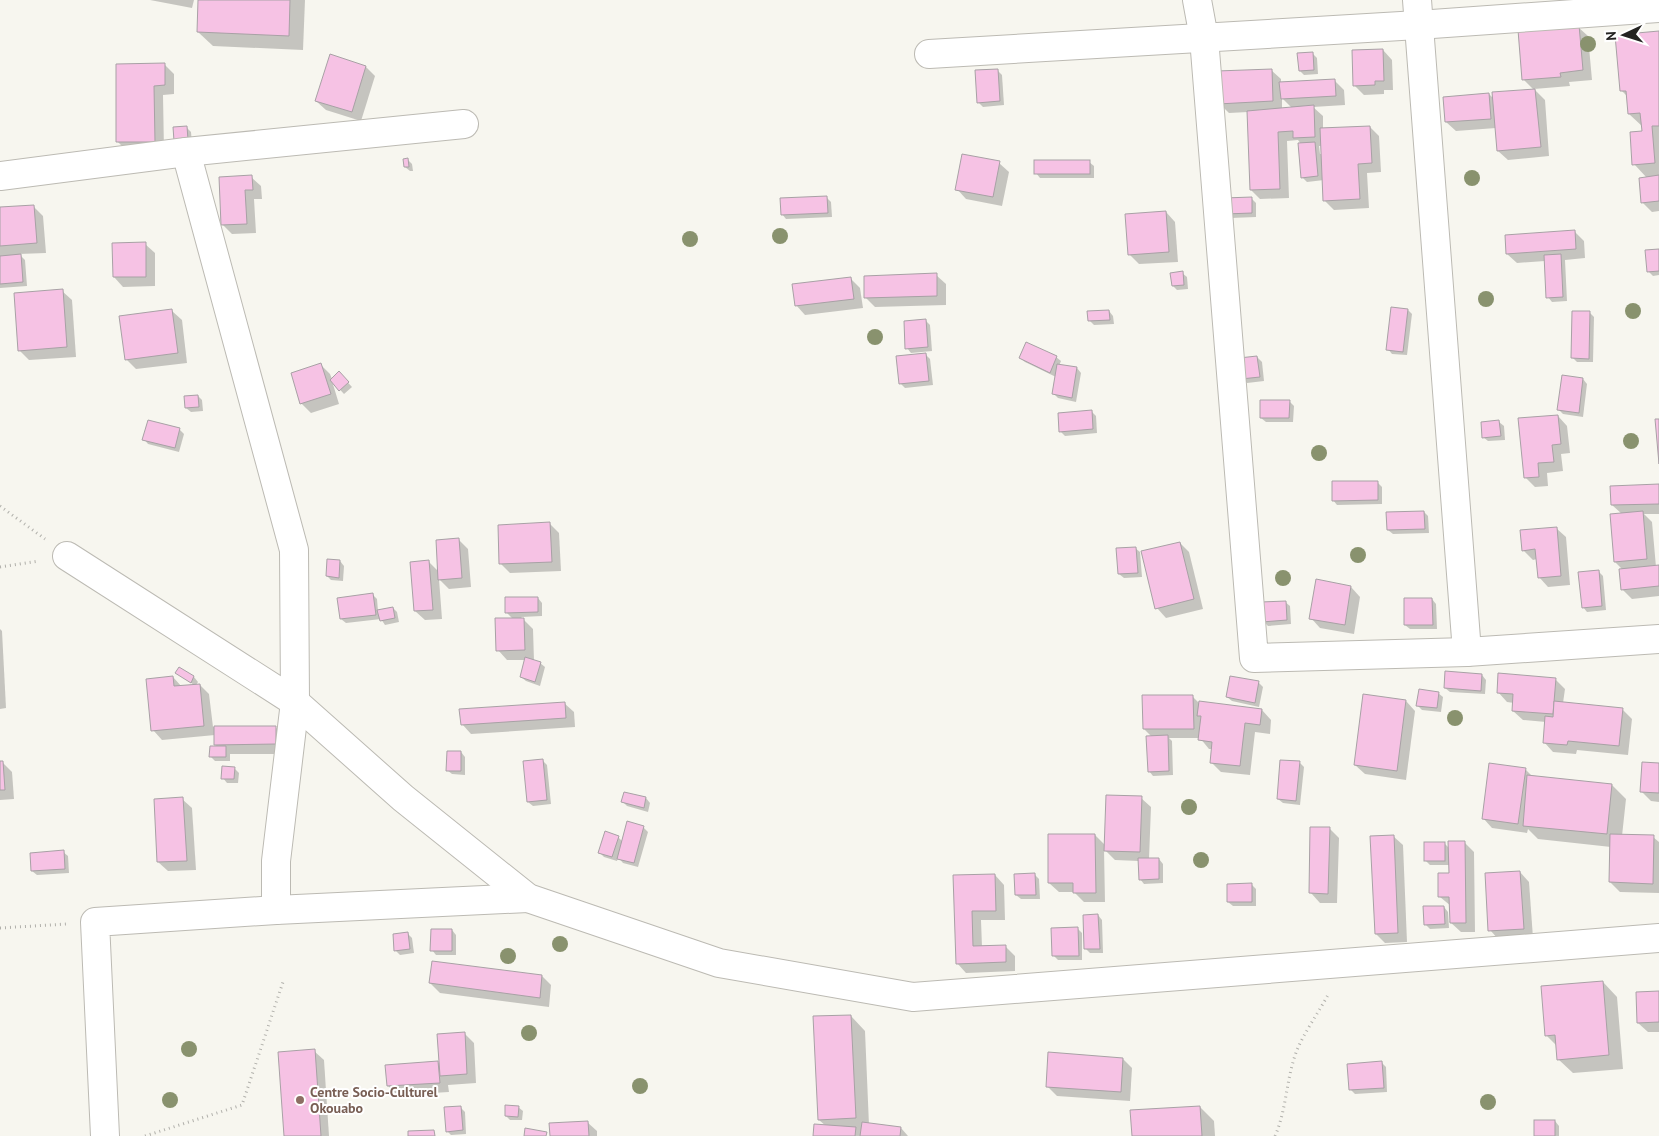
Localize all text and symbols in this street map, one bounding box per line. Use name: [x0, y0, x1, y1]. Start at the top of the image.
north arrow: [1599, 10, 1649, 60]
text: N: [1602, 31, 1620, 41]
place label: Centre Socio-Culturel Okouabo: [310, 1083, 439, 1117]
marker: Centre Socio-Culturel Okouabo: [294, 1094, 306, 1106]

